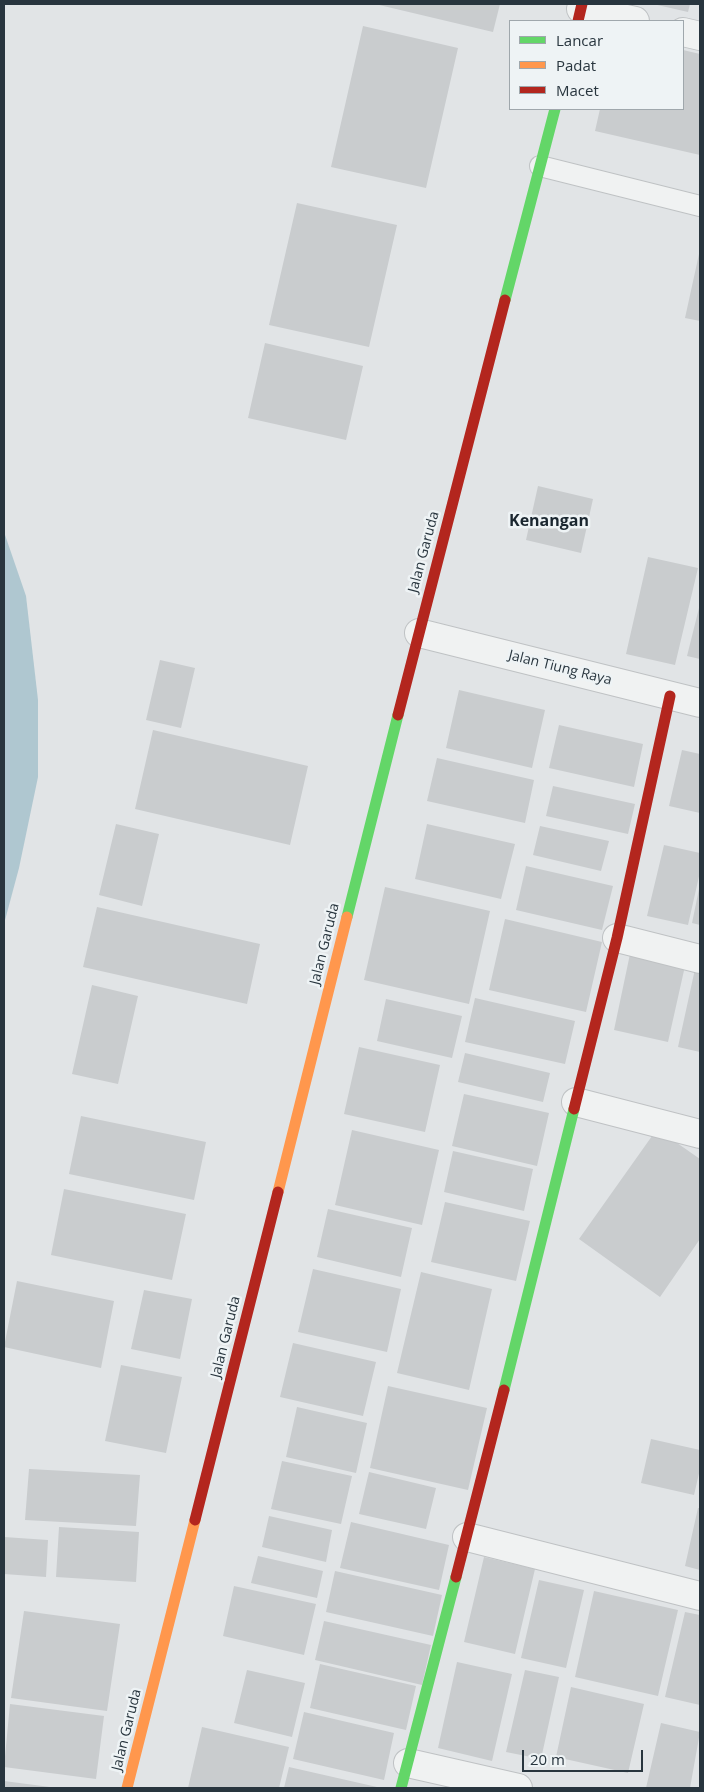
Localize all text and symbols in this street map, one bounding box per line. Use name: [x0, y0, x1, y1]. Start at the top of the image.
legend: [509, 20, 684, 110]
text: Lancar: [556, 30, 603, 50]
text: Padat: [556, 55, 596, 75]
text: Macet: [556, 80, 599, 100]
street label: Jalan Garuda: [405, 509, 443, 595]
district label: Kenangan: [509, 511, 589, 531]
street label: Jalan Tiung Raya: [507, 647, 613, 689]
street label: Jalan Garuda: [307, 901, 343, 987]
street label: Jalan Garuda: [208, 1294, 244, 1380]
street label: Jalan Garuda: [109, 1687, 145, 1773]
scale bar: [524, 1740, 645, 1772]
text: 20 m: [530, 1749, 565, 1769]

